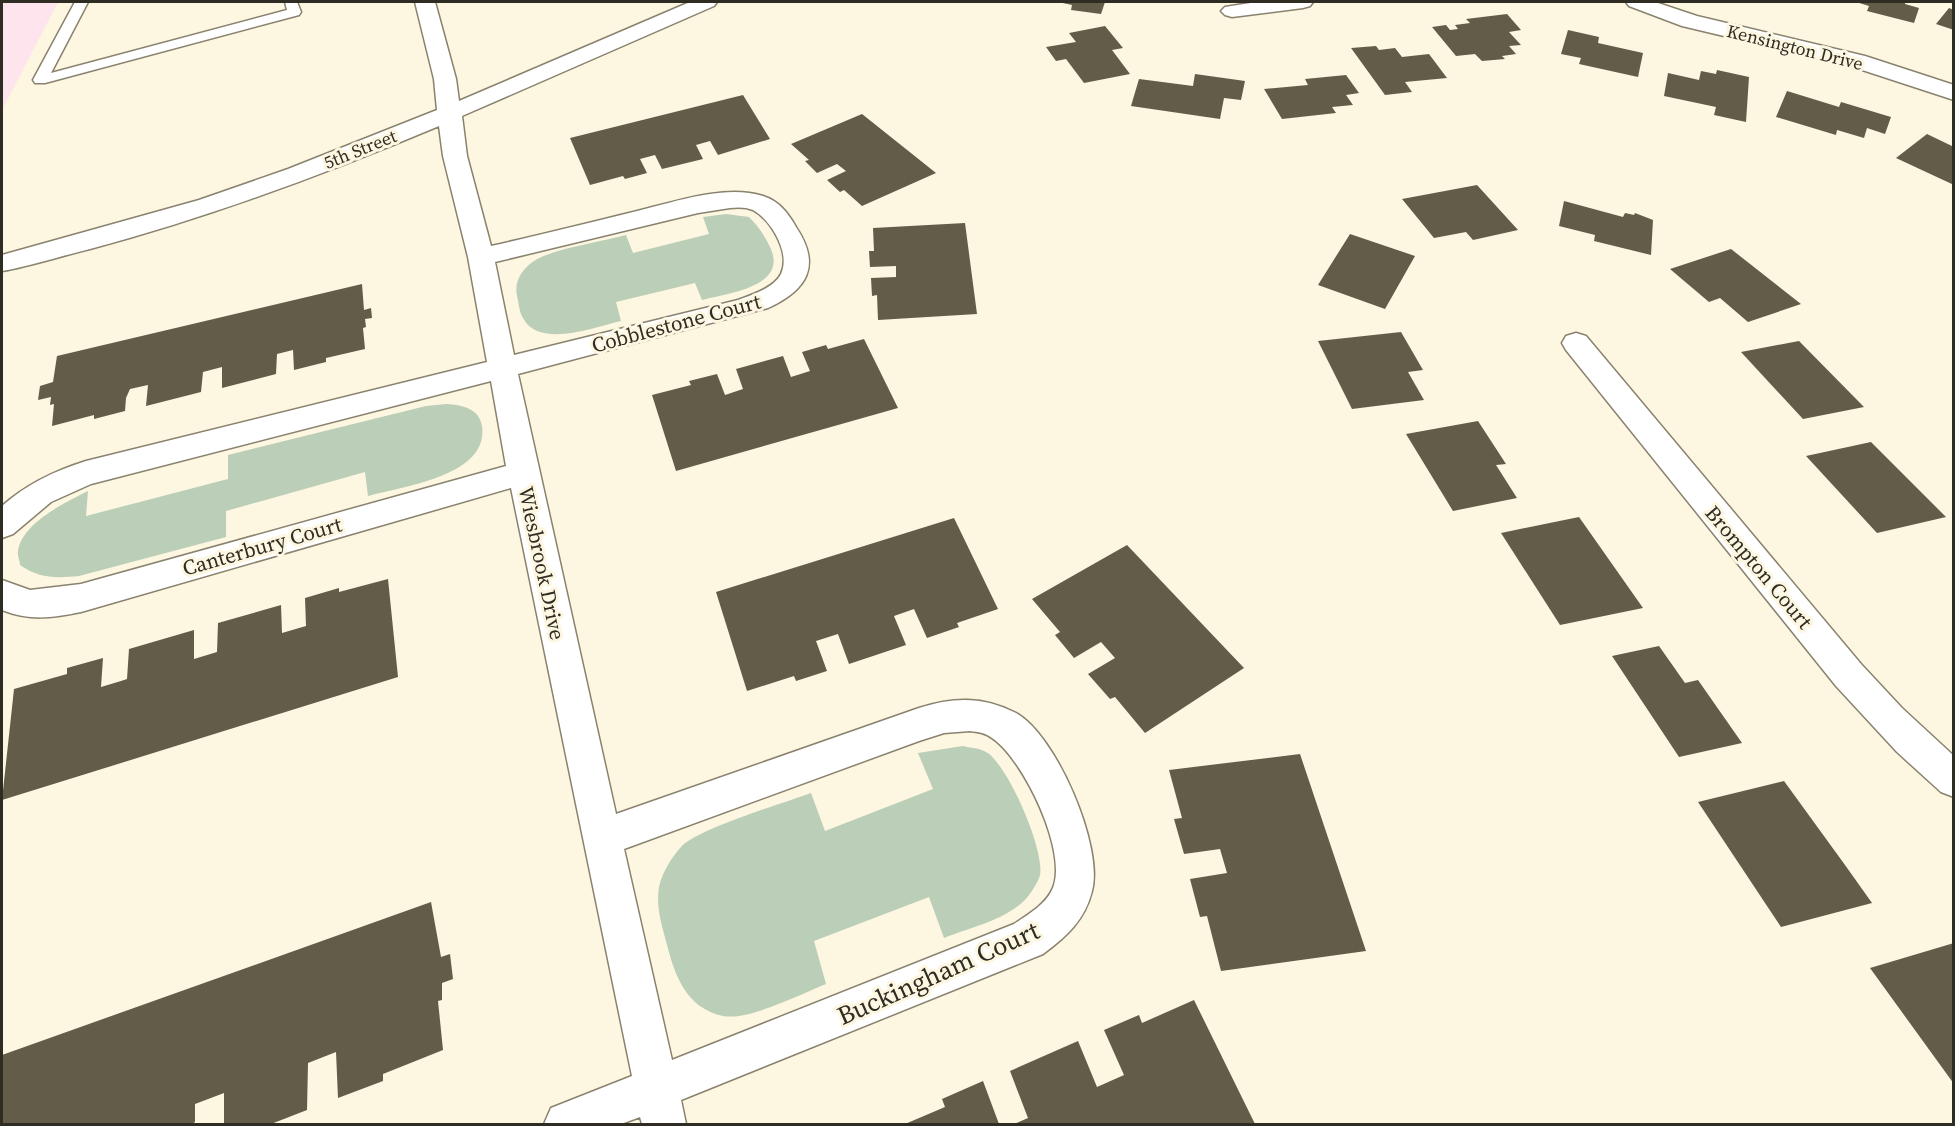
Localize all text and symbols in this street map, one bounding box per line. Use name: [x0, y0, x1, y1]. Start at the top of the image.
street label: Kensington Drive: [1724, 18, 1866, 76]
street label: 5th Street: [320, 123, 400, 175]
street label: Cobblestone Court: [588, 286, 764, 360]
street label: Wiesbrook Drive: [512, 484, 572, 642]
street label: Brompton Court: [1699, 499, 1819, 635]
street label: Canterbury Court: [179, 509, 345, 583]
street label: Buckingham Court: [831, 912, 1045, 1034]

